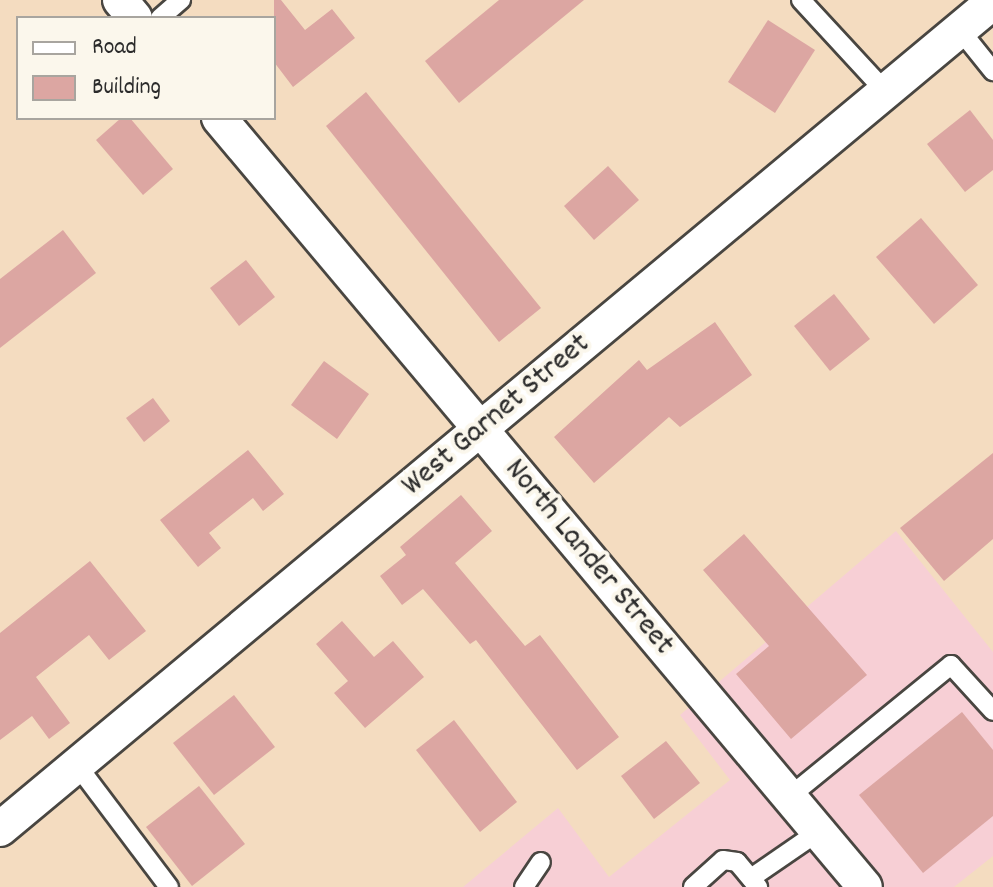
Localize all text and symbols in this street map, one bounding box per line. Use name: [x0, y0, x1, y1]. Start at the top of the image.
legend: [16, 16, 276, 120]
text: Road: [92, 31, 137, 65]
text: Building: [92, 71, 161, 105]
street label: West Garnet Street: [395, 326, 599, 506]
street label: North Lander Street: [495, 452, 681, 664]

